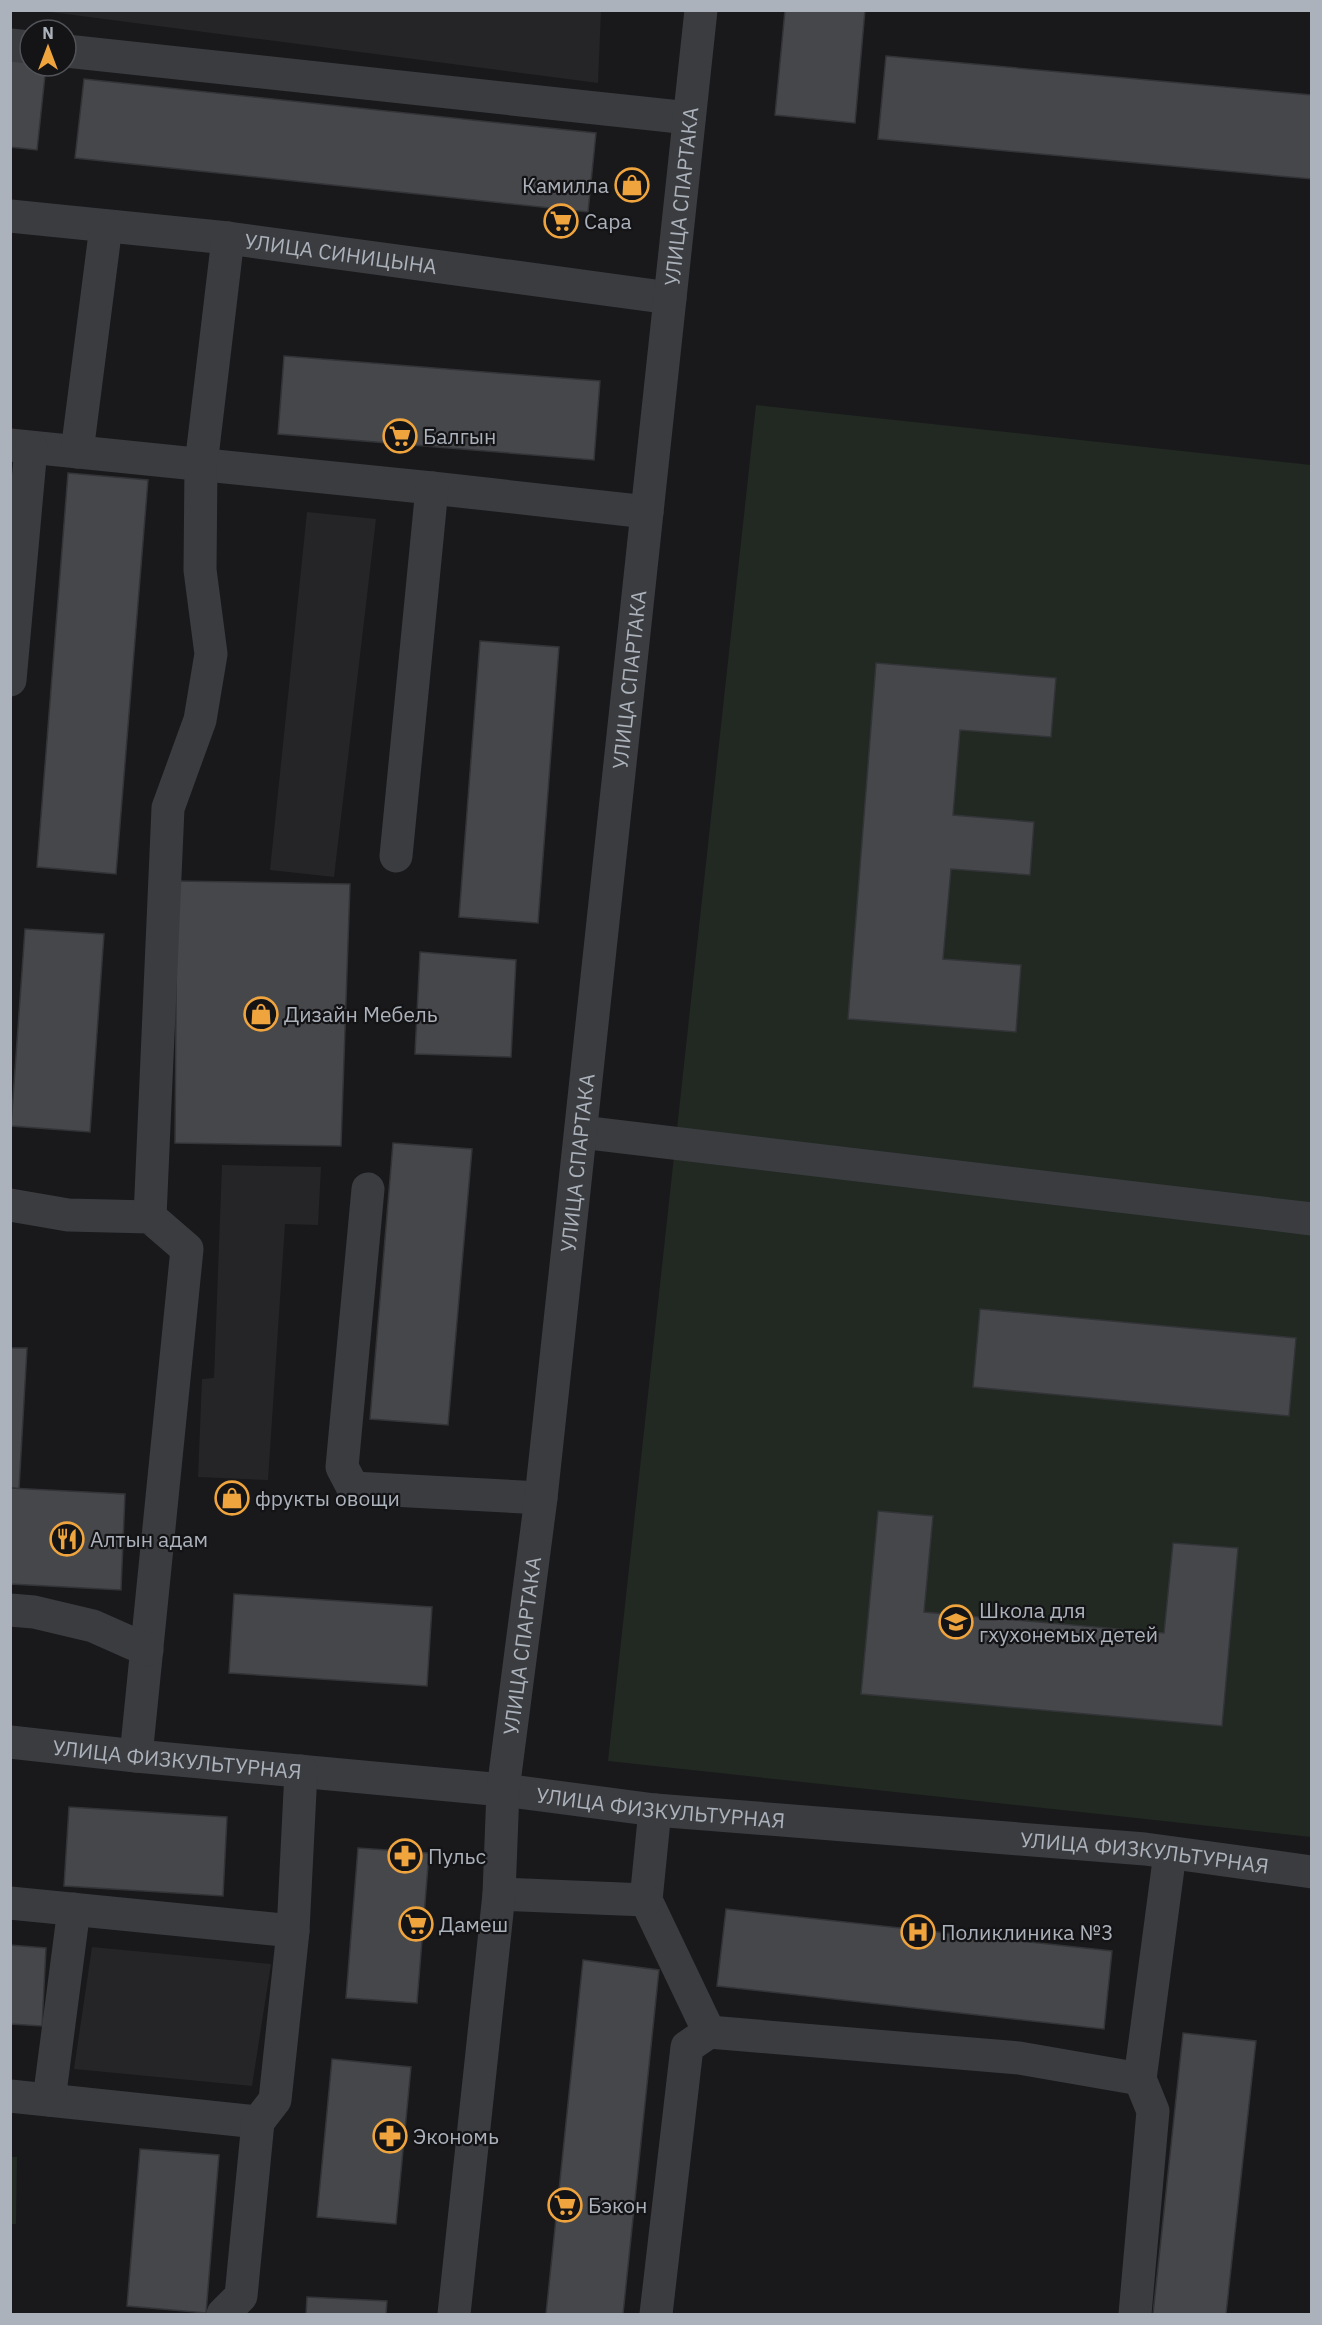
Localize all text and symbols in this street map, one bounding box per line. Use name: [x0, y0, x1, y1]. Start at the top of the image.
north arrow: [18, 18, 78, 78]
text: N: [42, 23, 54, 43]
street label: УЛИЦА СПАРТАКА: [657, 106, 704, 287]
shop icon: Камилла: [614, 167, 650, 203]
place label: Камилла: [522, 171, 609, 199]
supermarket icon: Сара: [543, 203, 579, 239]
place label: Сара: [584, 207, 632, 235]
street label: УЛИЦА СИНИЦЫНА: [243, 226, 439, 280]
supermarket icon: Балгын: [382, 418, 418, 454]
place label: Балгын: [423, 422, 496, 450]
street label: УЛИЦА СПАРТАКА: [605, 589, 653, 771]
shop icon: Дизайн Мебель: [243, 996, 279, 1032]
place label: Дизайн Мебель: [284, 1000, 438, 1028]
street label: УЛИЦА СПАРТАКА: [554, 1072, 601, 1254]
shop icon: фрукты овощи: [214, 1480, 250, 1516]
place label: фрукты овощи: [255, 1484, 400, 1512]
restaurant icon: Алтын адам: [49, 1521, 85, 1557]
place label: Алтын адам: [90, 1525, 208, 1553]
street label: УЛИЦА СПАРТАКА: [496, 1555, 547, 1737]
place label: Школа для гхухонемых детей: [979, 1596, 1158, 1648]
school or university icon: Школа для гхухонемых детей: [938, 1604, 974, 1640]
street label: УЛИЦА ФИЗКУЛЬТУРНАЯ: [51, 1733, 303, 1785]
street label: УЛИЦА ФИЗКУЛЬТУРНАЯ: [534, 1780, 786, 1834]
street label: УЛИЦА ФИЗКУЛЬТУРНАЯ: [1019, 1825, 1271, 1880]
pharmacy icon: Пульс: [387, 1838, 423, 1874]
place label: Пульс: [428, 1842, 486, 1870]
supermarket icon: Дамеш: [398, 1906, 434, 1942]
place label: Дамеш: [439, 1910, 508, 1938]
hospital icon: Поликлиника №3: [900, 1914, 936, 1950]
place label: Поликлиника №3: [941, 1918, 1114, 1946]
pharmacy icon: Экономь: [372, 2118, 408, 2154]
place label: Экономь: [413, 2122, 499, 2150]
supermarket icon: Бэкон: [547, 2187, 583, 2223]
place label: Бэкон: [588, 2191, 647, 2219]

